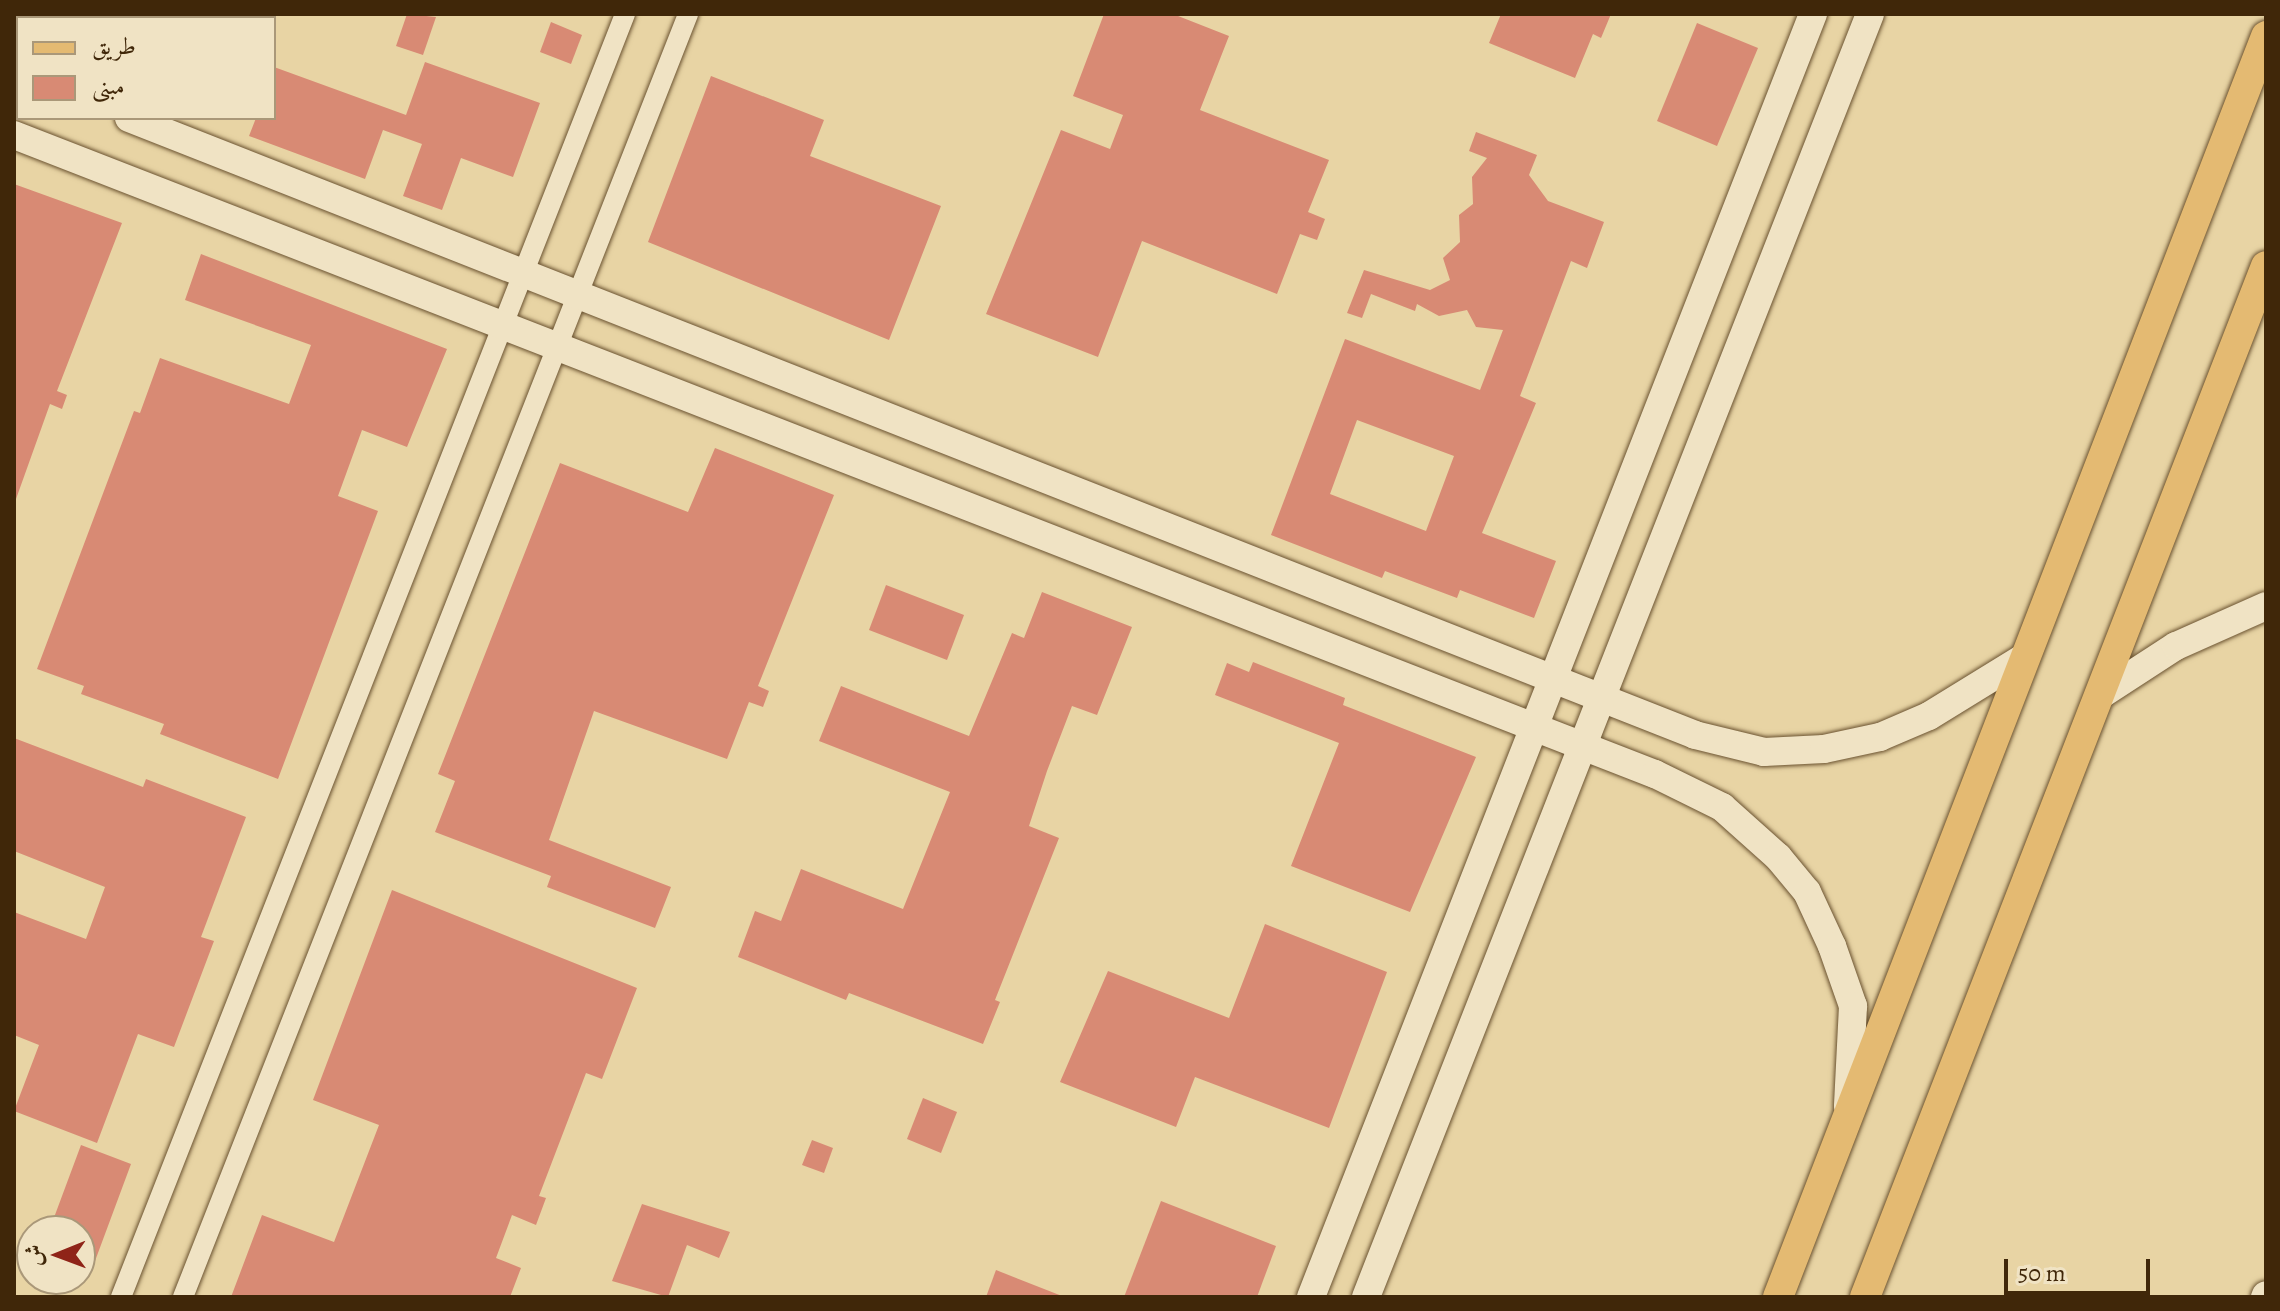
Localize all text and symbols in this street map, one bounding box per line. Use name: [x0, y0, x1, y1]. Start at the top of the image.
legend: [16, 16, 276, 120]
text: طريق: [92, 30, 136, 62]
text: مبنى: [92, 70, 125, 102]
north arrow: [16, 1215, 96, 1295]
scale bar: [2008, 1243, 2154, 1293]
text: ش: [19, 1244, 49, 1267]
text: 50 m: [2018, 1257, 2066, 1289]

